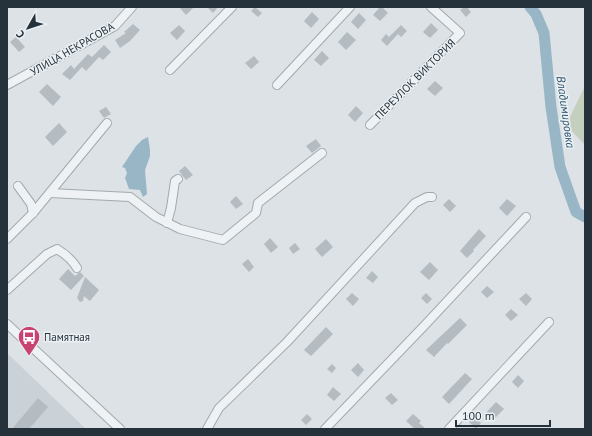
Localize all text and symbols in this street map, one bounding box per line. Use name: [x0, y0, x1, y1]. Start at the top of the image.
north arrow: [8, 8, 48, 48]
street label: УЛИЦА НЕКРАСОВА: [28, 19, 117, 79]
text: С: [13, 27, 28, 41]
street label: ПЕРЕУЛОК ВИКТОРИЯ: [372, 36, 458, 122]
water label: Владимировка: [554, 75, 579, 149]
bus stop icon: Памятная: [16, 324, 42, 357]
place label: Памятная: [44, 330, 90, 344]
scale bar: [456, 402, 550, 428]
text: 100 m: [462, 408, 495, 423]

